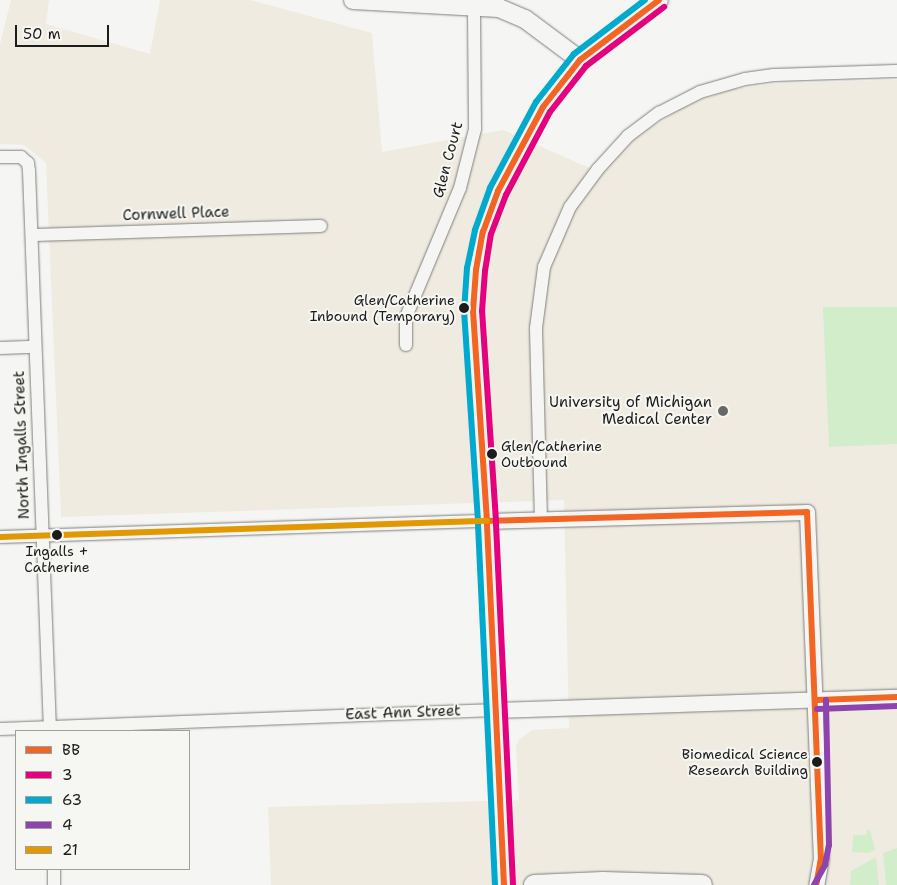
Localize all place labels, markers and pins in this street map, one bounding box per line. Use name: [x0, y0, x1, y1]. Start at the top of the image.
place label: Glen/Catherine Inbound (Temporary): [310, 292, 455, 324]
marker: Glen/Catherine Inbound (Temporary): [459, 303, 469, 313]
place label: University of Michigan Medical Center: [549, 393, 712, 428]
marker: University of Michigan Medical Center: [716, 404, 730, 418]
place label: Glen/Catherine Outbound: [501, 438, 602, 471]
marker: Glen/Catherine Outbound: [487, 449, 497, 459]
marker: Ingalls + Catherine: [52, 530, 62, 540]
place label: Ingalls + Catherine: [24, 543, 90, 576]
place label: Biomedical Science Research Building: [682, 746, 808, 779]
marker: Biomedical Science Research Building: [812, 757, 822, 767]

